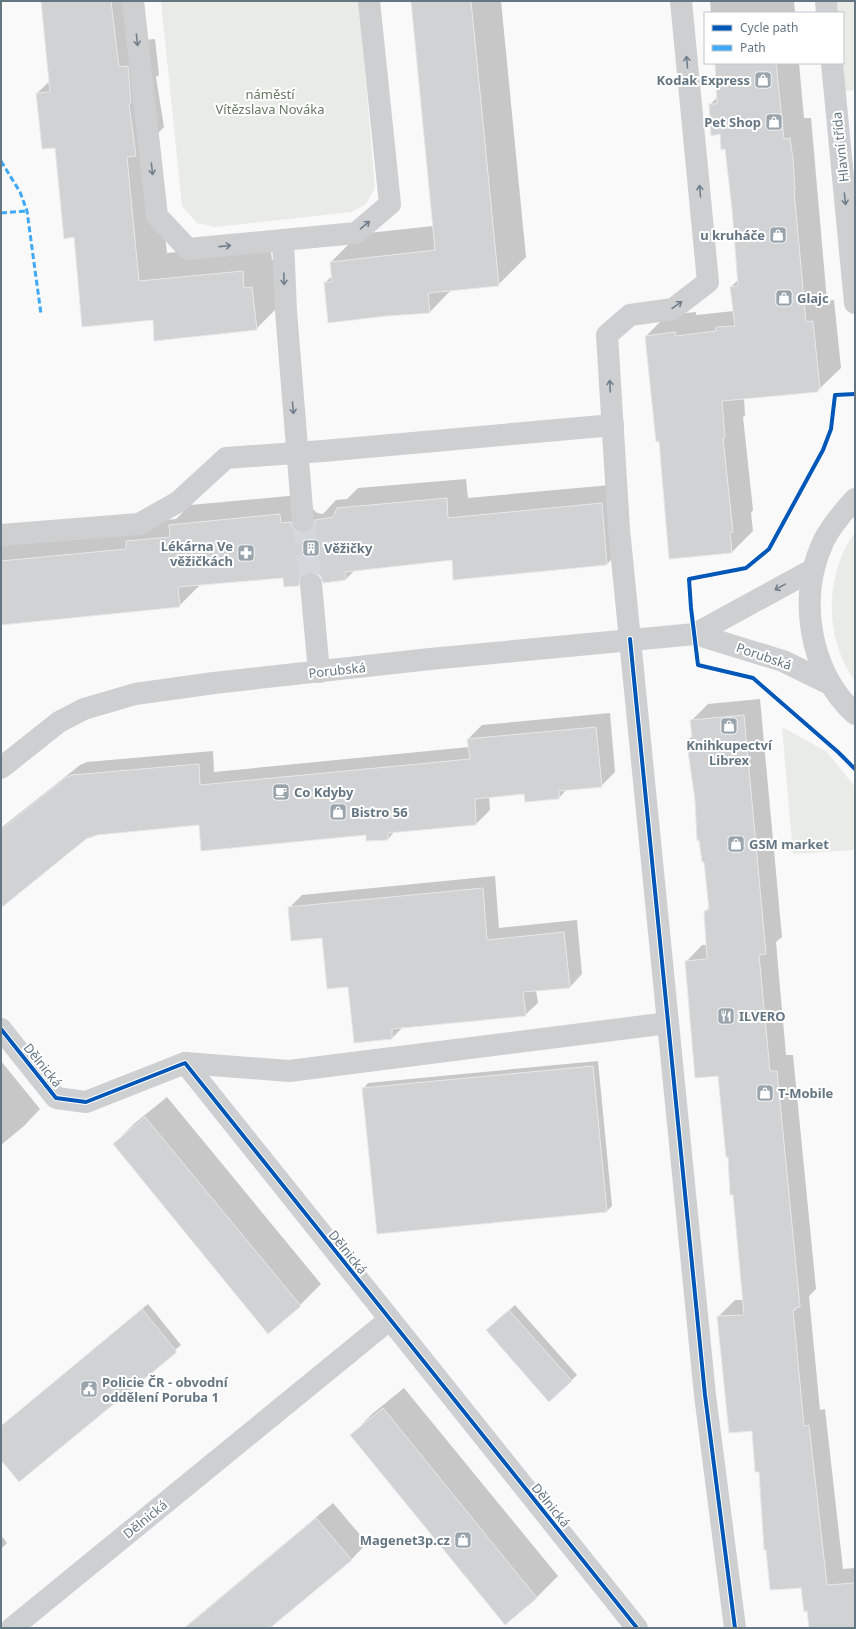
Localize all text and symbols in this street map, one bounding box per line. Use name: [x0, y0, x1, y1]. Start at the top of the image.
legend: [704, 12, 844, 64]
text: Cycle path: [740, 19, 798, 36]
one-way arrow: [133, 33, 141, 46]
text: Path: [740, 39, 766, 56]
one-way arrow: [683, 56, 691, 69]
shop icon: Kodak Express: [753, 70, 773, 90]
place label: Kodak Express: [656, 71, 750, 89]
park label: náměstí Vítězslava Nováka: [216, 85, 324, 118]
street label: Hlavní třída: [827, 111, 853, 183]
shop icon: Pet Shop: [764, 112, 784, 132]
place label: Pet Shop: [704, 113, 761, 131]
one-way arrow: [148, 162, 155, 175]
one-way arrow: [696, 185, 703, 198]
one-way arrow: [841, 192, 849, 205]
one-way arrow: [360, 221, 371, 230]
shop icon: u kruháče: [768, 225, 788, 245]
place label: u kruháče: [700, 226, 765, 244]
one-way arrow: [218, 242, 231, 249]
one-way arrow: [281, 272, 288, 285]
shop icon: Glajc: [774, 288, 794, 308]
place label: Glajc: [797, 289, 829, 307]
one-way arrow: [671, 301, 683, 309]
one-way arrow: [607, 380, 614, 393]
one-way arrow: [290, 401, 297, 414]
place label: Lékárna Ve věžičkách: [161, 537, 233, 570]
building icon: Věžičky: [301, 538, 321, 558]
place label: Věžičky: [324, 539, 373, 557]
pharmacy icon: Lékárna Ve věžičkách: [236, 543, 256, 563]
one-way arrow: [774, 584, 786, 592]
street label: Porubská: [734, 638, 794, 674]
street label: Porubská: [307, 658, 367, 682]
shop icon: Knihkupectví Librex: [719, 716, 739, 736]
place label: Knihkupectví Librex: [686, 736, 773, 769]
cafe icon: Co Kdyby: [271, 782, 291, 802]
place label: Co Kdyby: [294, 783, 354, 801]
shop icon: Bistro 56: [328, 802, 348, 822]
place label: Bistro 56: [351, 803, 408, 821]
shop icon: GSM market: [726, 834, 746, 854]
place label: GSM market: [749, 835, 829, 853]
restaurant icon: ILVERO: [716, 1006, 736, 1026]
place label: ILVERO: [739, 1007, 786, 1025]
street label: Dělnická: [20, 1039, 66, 1091]
shop icon: T-Mobile: [755, 1083, 775, 1103]
place label: T-Mobile: [778, 1084, 834, 1102]
street label: Dělnická: [325, 1226, 371, 1278]
place label: Policie ČR - obvodní oddělení Poruba 1: [102, 1373, 229, 1406]
public building icon: Policie ČR - obvodní oddělení Poruba 1: [79, 1379, 99, 1399]
street label: Dělnická: [528, 1479, 574, 1531]
street label: Dělnická: [119, 1496, 171, 1542]
shop icon: Magenet3p.cz: [453, 1530, 473, 1550]
place label: Magenet3p.cz: [360, 1531, 450, 1549]

